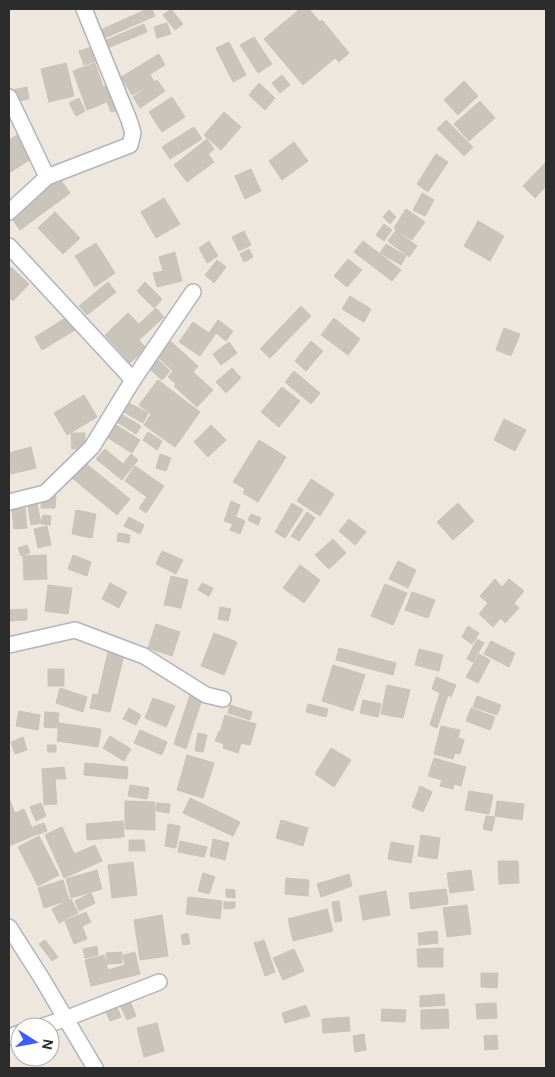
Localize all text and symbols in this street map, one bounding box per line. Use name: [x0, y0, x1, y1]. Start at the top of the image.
north arrow: [10, 1017, 60, 1067]
text: N: [38, 1038, 58, 1051]

